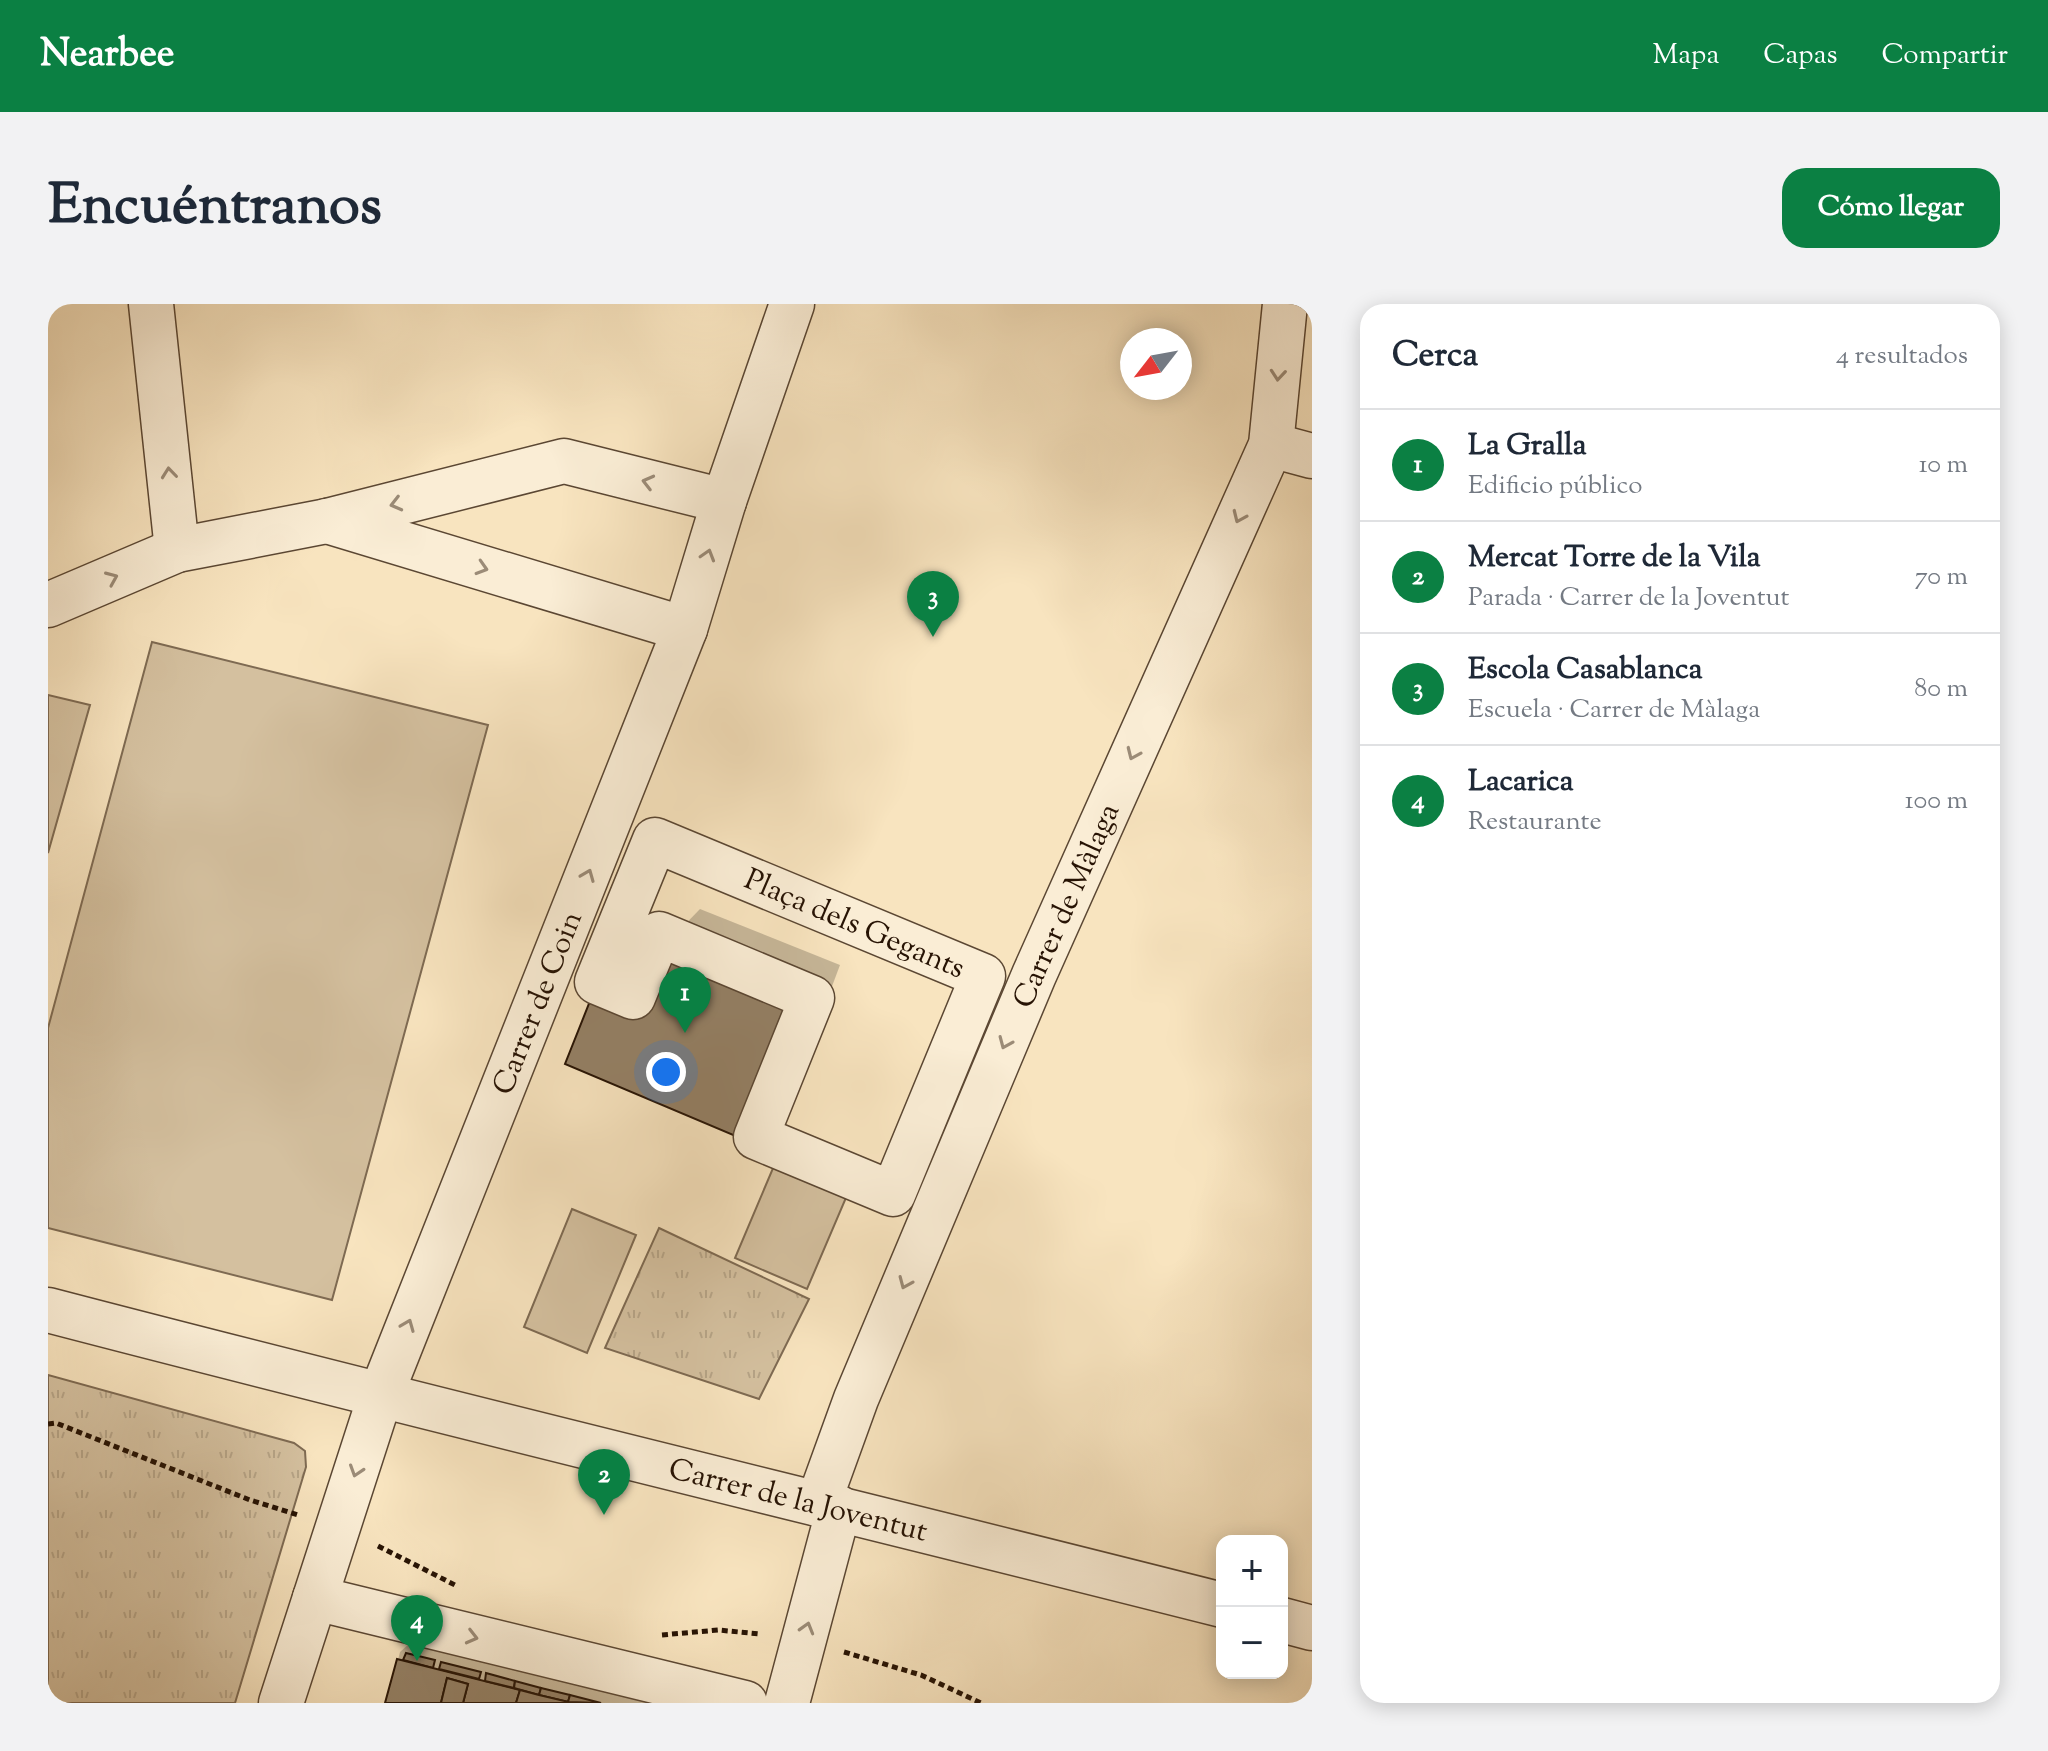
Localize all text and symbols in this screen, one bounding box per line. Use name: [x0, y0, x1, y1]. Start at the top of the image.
text: Nearbee: [40, 29, 175, 83]
text: Mapa: [1653, 36, 1719, 76]
text: Capas: [1763, 36, 1838, 76]
text: Compartir: [1882, 36, 2008, 76]
text: Encuéntranos: [48, 168, 382, 249]
button: Cómo llegar: [1782, 168, 2000, 248]
north arrow: [1120, 328, 1192, 400]
text: Cerca: [1392, 332, 1478, 381]
text: 4 resultados: [1836, 338, 1968, 375]
one-way arrow: [1269, 369, 1286, 382]
text: La Gralla: [1468, 425, 1587, 468]
text: 1: [1414, 447, 1422, 484]
text: 10 m: [1919, 447, 1968, 484]
one-way arrow: [160, 466, 177, 479]
text: Edificio público: [1468, 468, 1642, 505]
one-way arrow: [642, 475, 656, 492]
one-way arrow: [390, 494, 404, 511]
one-way arrow: [1233, 508, 1249, 523]
text: Mercat Torre de la Vila: [1468, 537, 1761, 580]
one-way arrow: [698, 549, 714, 563]
one-way arrow: [475, 559, 489, 575]
text: 2: [1412, 559, 1424, 596]
text: 70 m: [1915, 559, 1968, 596]
one-way arrow: [104, 571, 118, 587]
pin: 3: [907, 571, 959, 637]
text: Parada · Carrer de la Joventut: [1468, 580, 1789, 617]
text: Escola Casablanca: [1468, 649, 1703, 692]
text: 3: [1413, 671, 1423, 708]
text: 80 m: [1914, 671, 1968, 708]
text: Escuela · Carrer de Màlaga: [1468, 692, 1760, 729]
one-way arrow: [1127, 746, 1143, 760]
text: Lacarica: [1468, 761, 1573, 804]
text: 4: [1411, 783, 1425, 820]
text: 100 m: [1905, 783, 1968, 820]
street label: Carrer de Màlaga: [1003, 797, 1132, 1015]
text: Restaurante: [1468, 804, 1602, 841]
street label: Plaça dels Gegants: [737, 859, 971, 991]
one-way arrow: [578, 869, 595, 883]
street label: Carrer de Coin: [483, 905, 595, 1102]
pin: 1: [659, 967, 711, 1033]
one-way arrow: [999, 1035, 1015, 1049]
your location: [646, 1052, 686, 1092]
one-way arrow: [898, 1275, 915, 1289]
one-way arrow: [399, 1318, 415, 1332]
pin: 2: [578, 1449, 630, 1515]
street label: Carrer de la Joventut: [664, 1449, 932, 1554]
one-way arrow: [349, 1464, 365, 1478]
map controls: [1216, 1535, 1288, 1679]
button: +: [1216, 1535, 1288, 1607]
pin: 4: [391, 1595, 443, 1661]
button: −: [1216, 1607, 1288, 1679]
one-way arrow: [798, 1621, 814, 1635]
one-way arrow: [465, 1627, 478, 1644]

